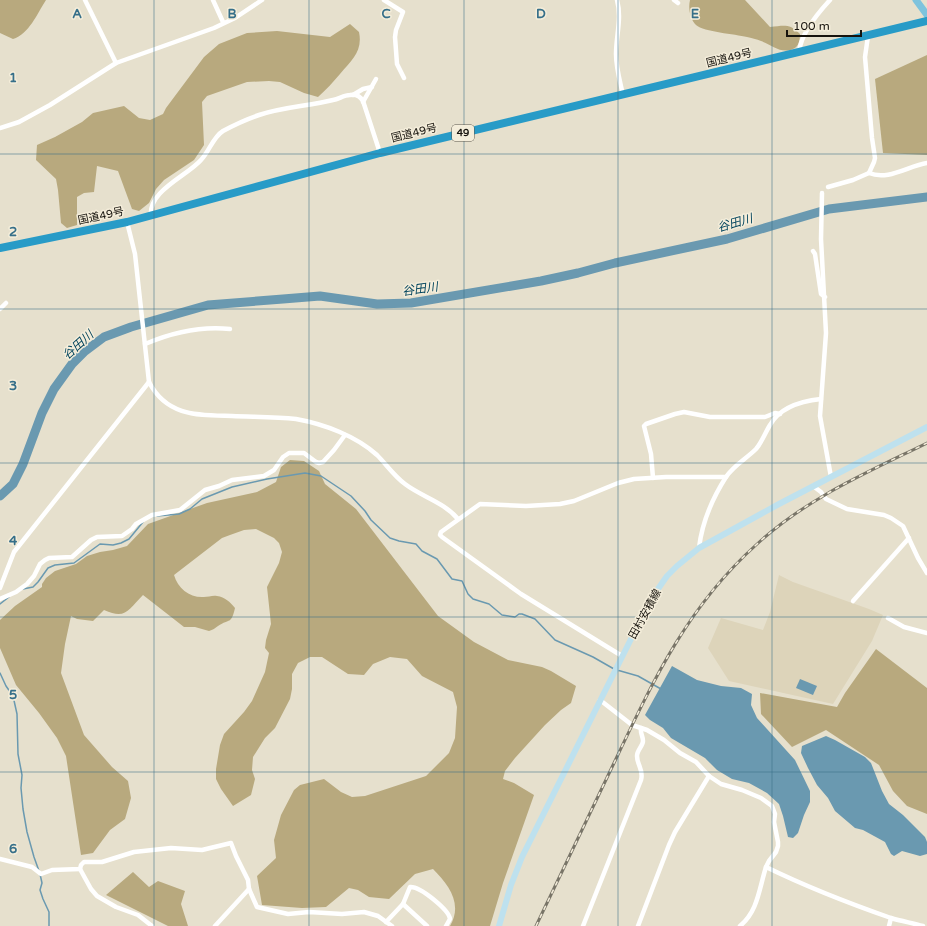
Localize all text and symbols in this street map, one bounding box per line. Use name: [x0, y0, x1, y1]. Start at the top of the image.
text: A: [72, 6, 82, 22]
text: B: [227, 6, 237, 22]
text: C: [381, 6, 391, 22]
text: D: [536, 6, 546, 22]
text: E: [691, 6, 699, 22]
scale bar: [787, 12, 861, 38]
text: 100 m: [793, 19, 830, 33]
street label: 国道49号: [705, 46, 753, 70]
text: 1: [9, 70, 17, 86]
street label: 国道49号: [390, 121, 438, 145]
road number: 49: [452, 125, 474, 141]
street label: 国道49号: [77, 205, 125, 227]
water label: 谷田川: [716, 211, 756, 235]
text: 2: [9, 224, 17, 240]
water label: 谷田川: [401, 279, 441, 298]
water label: 谷田川: [60, 326, 98, 362]
text: 3: [9, 378, 17, 394]
text: 4: [9, 533, 18, 549]
street label: 田村安積線: [626, 587, 664, 641]
text: 5: [9, 687, 17, 703]
text: 6: [9, 841, 17, 857]

